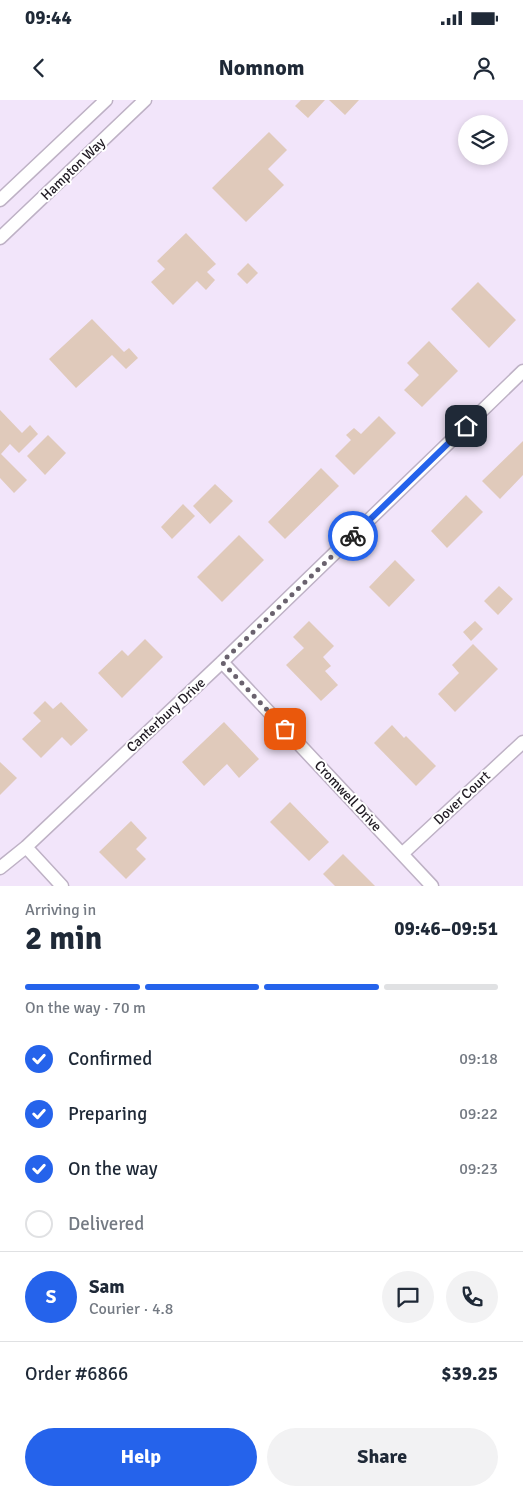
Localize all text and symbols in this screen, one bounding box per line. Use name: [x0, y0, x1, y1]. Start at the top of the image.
text: 09:44: [25, 6, 72, 30]
icon: back: [25, 54, 53, 82]
text: Nomnom: [219, 54, 304, 81]
icon: person: [470, 54, 498, 82]
map controls: [458, 115, 508, 165]
button: layers: [458, 115, 508, 165]
street label: Hampton Way: [37, 134, 109, 204]
pin: [445, 405, 487, 447]
icon: home: [452, 412, 480, 440]
courier: [328, 511, 378, 561]
icon: bike: [339, 522, 367, 550]
street label: Canterbury Drive: [123, 674, 209, 756]
pin: [264, 708, 306, 750]
icon: bag: [271, 715, 299, 743]
street label: Cromwell Drive: [311, 757, 385, 835]
street label: Dover Court: [430, 767, 494, 829]
text: Arriving in: [25, 900, 96, 920]
text: 09:46–09:51: [394, 917, 498, 941]
text: 2 min: [25, 919, 102, 958]
text: On the way · 70 m: [25, 998, 146, 1018]
icon: check: [25, 1045, 53, 1073]
text: Confirmed: [68, 1047, 152, 1071]
text: 09:18: [459, 1049, 498, 1069]
icon: check: [25, 1100, 53, 1128]
text: Preparing: [68, 1102, 147, 1126]
text: 09:22: [459, 1104, 498, 1124]
icon: check: [25, 1155, 53, 1183]
text: On the way: [68, 1157, 158, 1181]
text: 09:23: [459, 1159, 498, 1179]
text: Delivered: [68, 1212, 144, 1236]
button: chat: [382, 1271, 434, 1323]
button: phone: [446, 1271, 498, 1323]
text: Sam: [89, 1275, 125, 1299]
text: S: [46, 1285, 56, 1309]
text: Courier · 4.8: [89, 1299, 173, 1319]
text: Order #6866: [25, 1362, 128, 1386]
text: $39.25: [441, 1362, 498, 1386]
button: Help: [25, 1428, 257, 1486]
button: Share: [267, 1428, 498, 1486]

